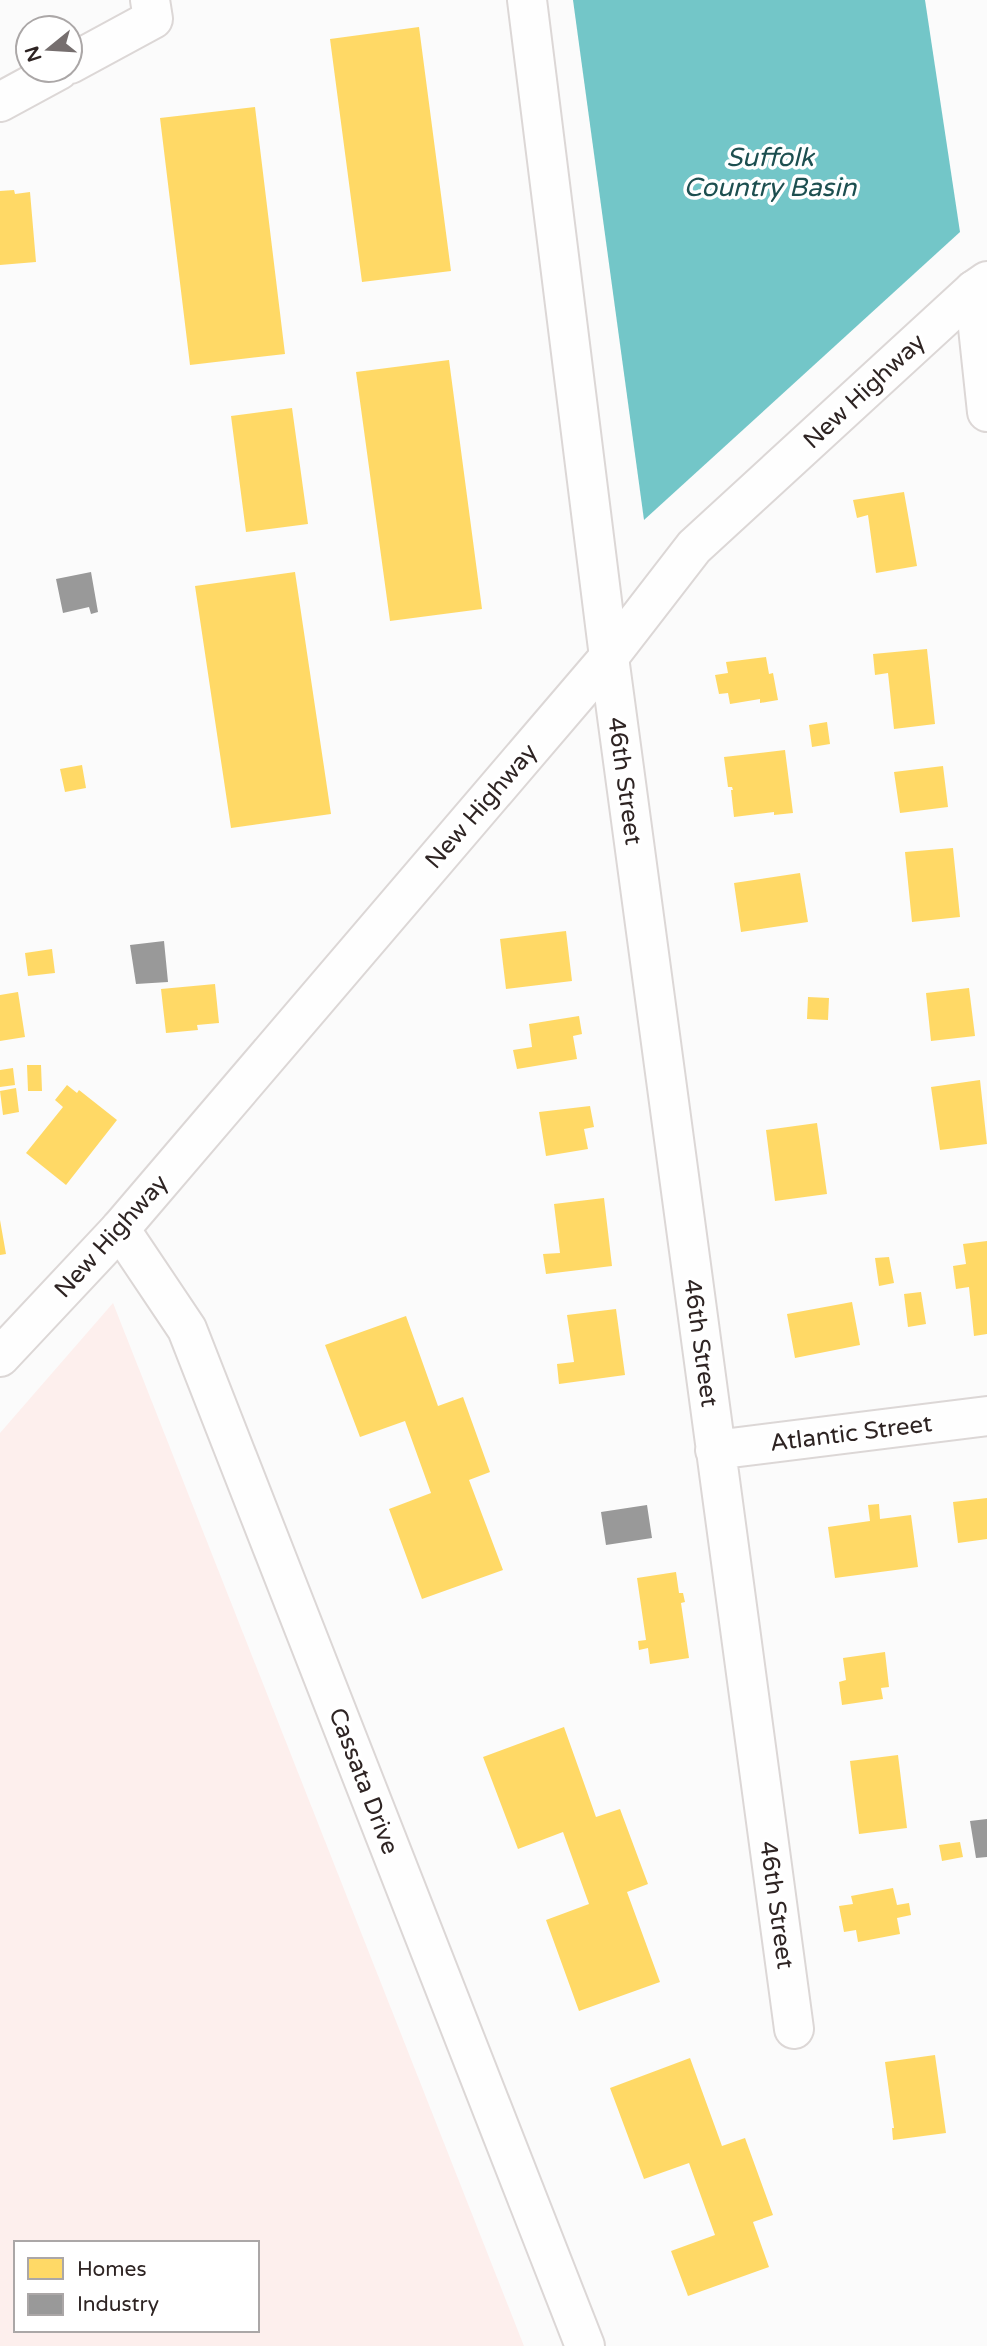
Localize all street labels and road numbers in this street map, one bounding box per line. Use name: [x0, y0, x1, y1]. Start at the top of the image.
street label: New Highway: [797, 327, 931, 455]
street label: 46th Street: [601, 715, 648, 847]
street label: New Highway: [419, 738, 544, 875]
street label: New Highway: [48, 1169, 174, 1304]
street label: 46th Street: [677, 1277, 724, 1409]
street label: Atlantic Street: [768, 1409, 934, 1458]
street label: Cassata Drive: [322, 1704, 405, 1858]
street label: 46th Street: [753, 1839, 800, 1971]

